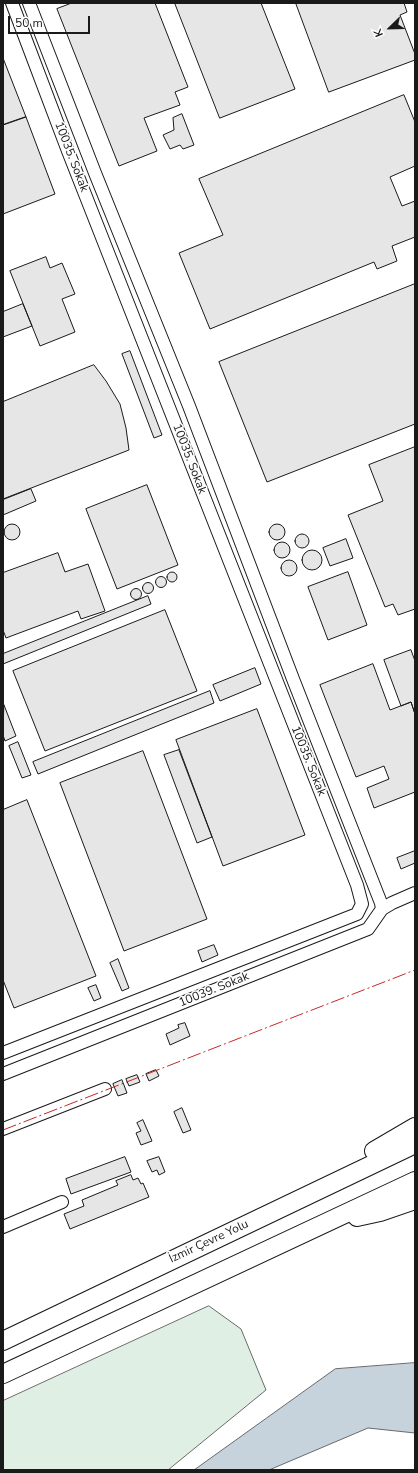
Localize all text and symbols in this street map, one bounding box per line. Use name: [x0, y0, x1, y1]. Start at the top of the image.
scale bar: [10, 8, 92, 34]
north arrow: [370, 8, 410, 48]
text: 50 m: [15, 15, 43, 31]
text: K: [370, 27, 387, 39]
street label: 10035. Sokak: [51, 120, 91, 194]
street label: 10035. Sokak: [169, 422, 209, 496]
street label: 10035. Sokak: [287, 724, 329, 798]
street label: 10039. Sokak: [177, 969, 251, 1011]
street label: İzmir Çevre Yolu: [167, 1217, 251, 1267]

